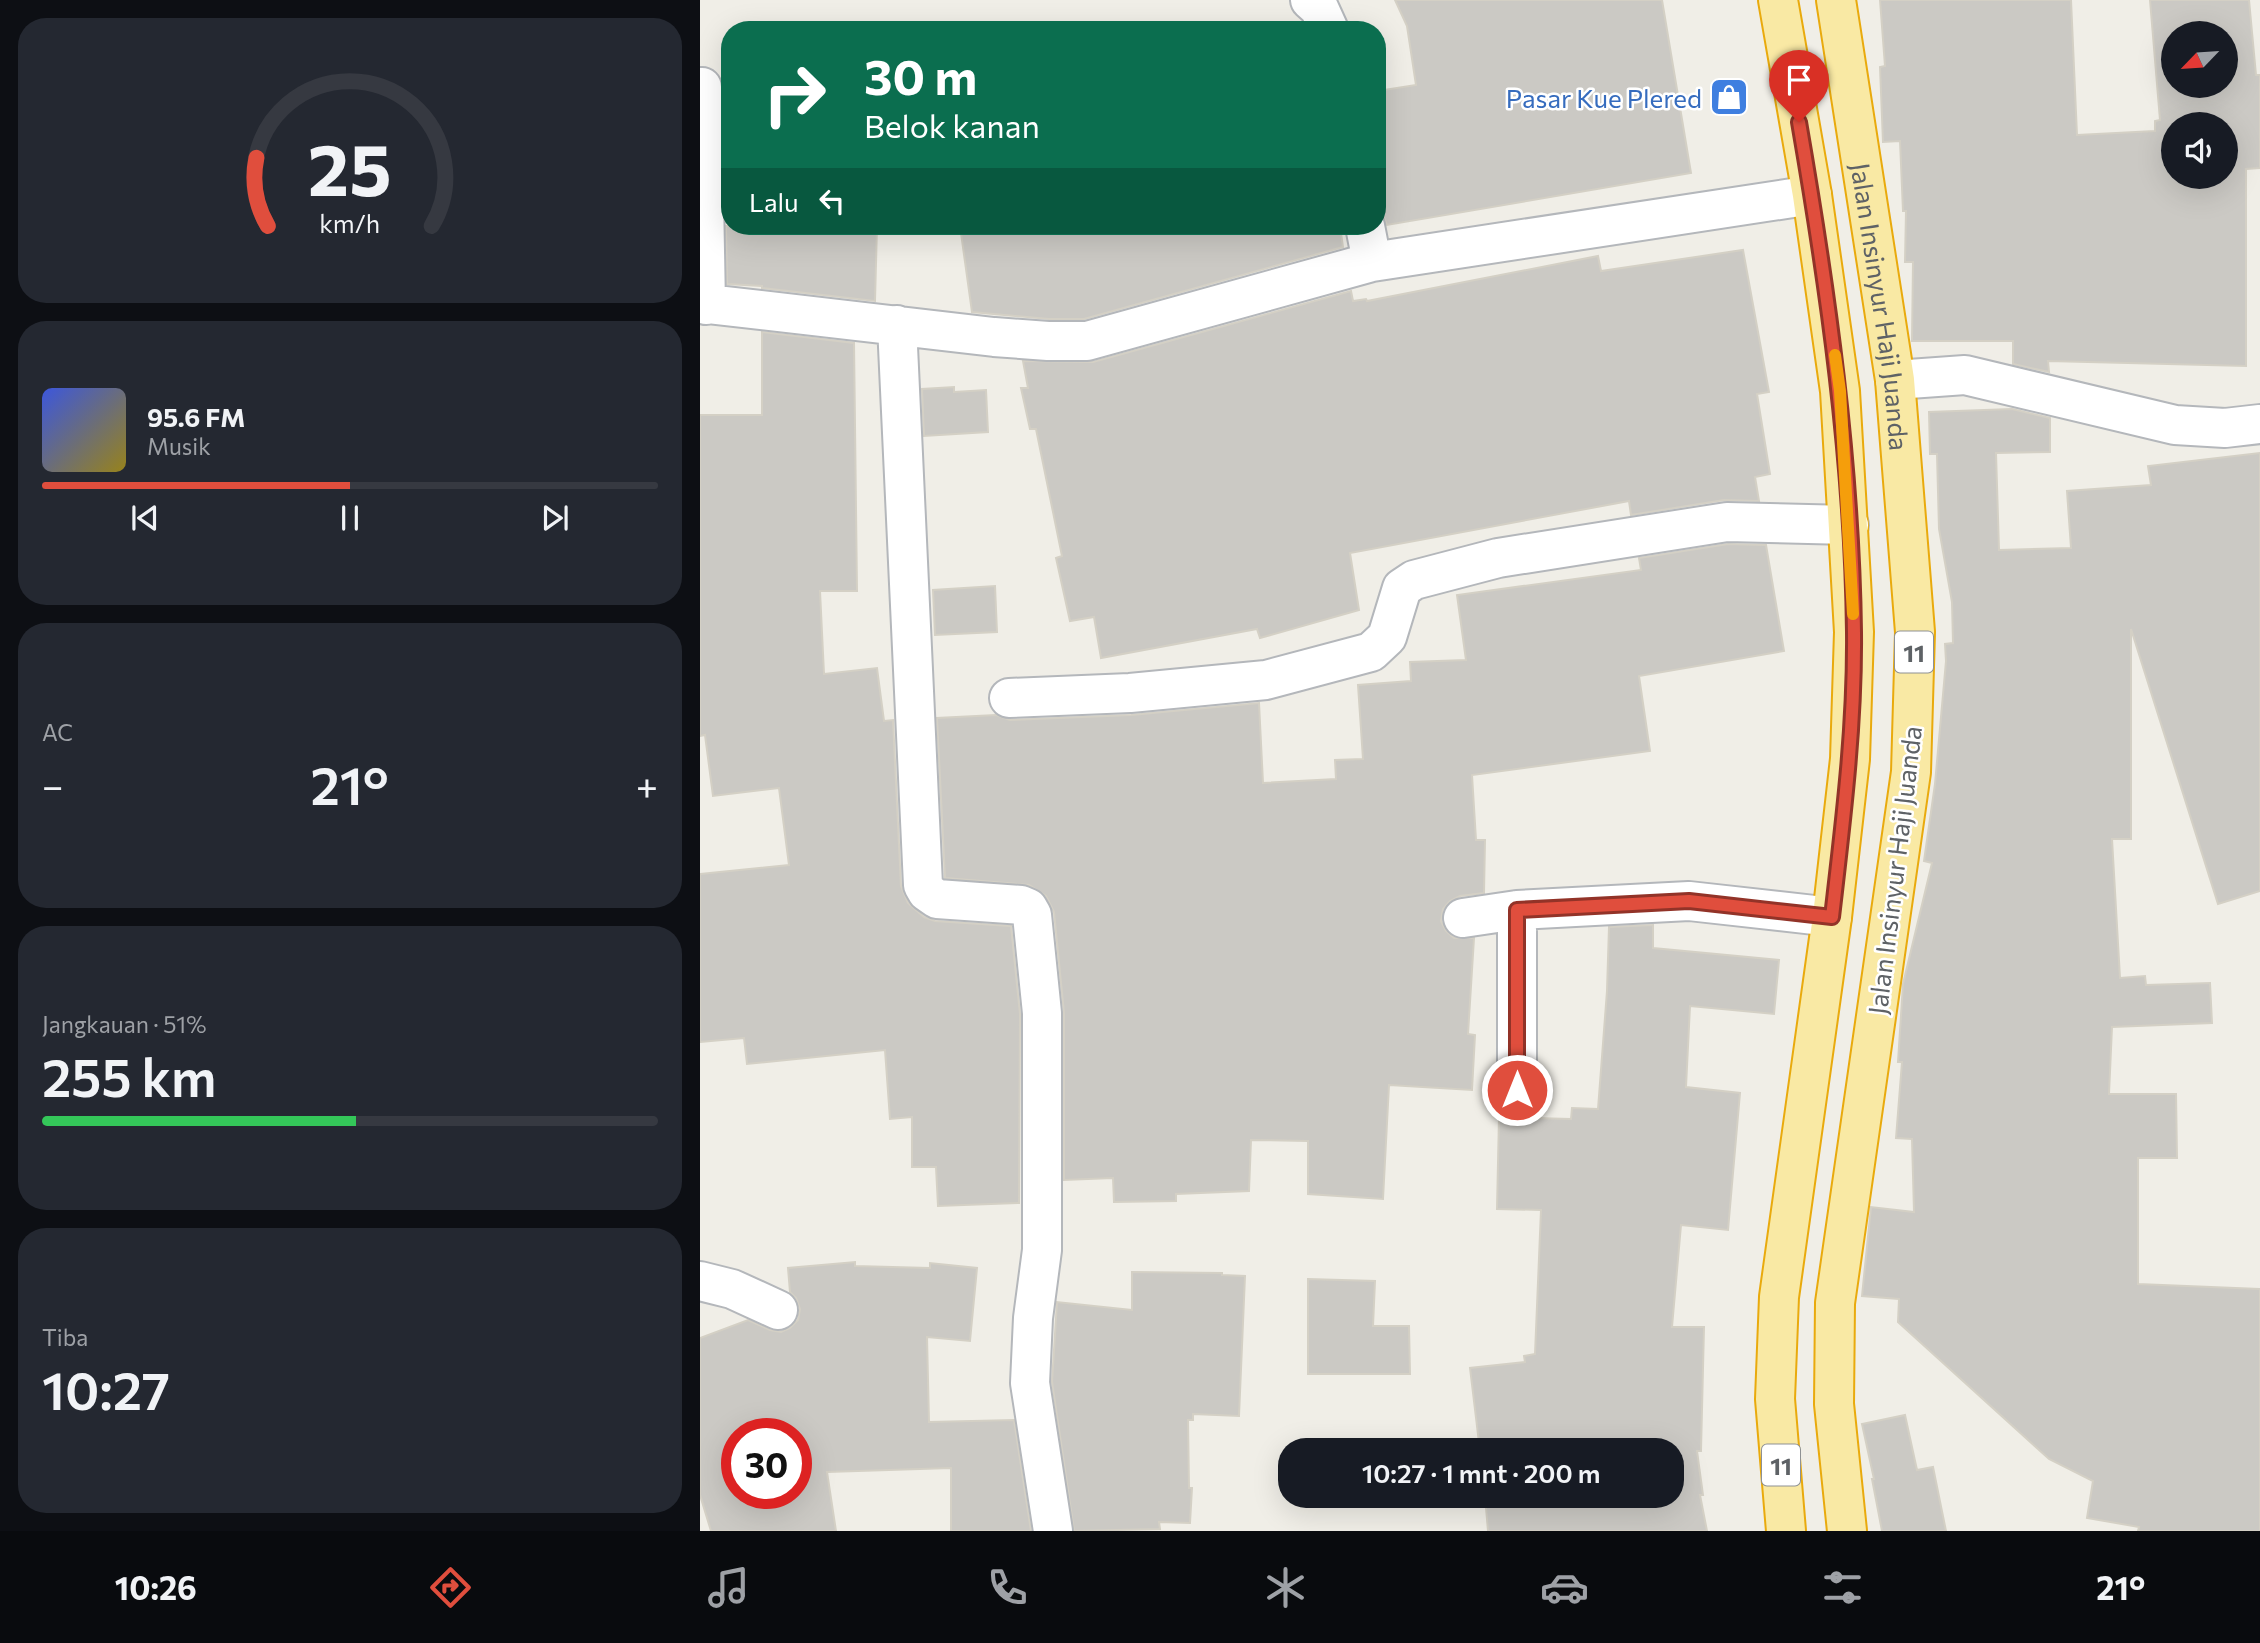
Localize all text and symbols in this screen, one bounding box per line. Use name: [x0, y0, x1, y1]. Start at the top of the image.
north arrow: [2161, 21, 2238, 98]
map controls: [2161, 21, 2238, 189]
text: 30 m: [864, 45, 977, 105]
icon: right: [749, 49, 840, 140]
pin: [1769, 50, 1829, 122]
icon: arrive: [1780, 61, 1818, 99]
shop icon: Pasar Kue Plered: [1708, 76, 1750, 118]
place label: Pasar Kue Plered: [1506, 82, 1702, 113]
text: Belok kanan: [864, 105, 1040, 145]
button: sound: [2161, 112, 2238, 189]
text: 25: [308, 123, 392, 212]
street label: Jalan Insinyur Haji Juanda: [1846, 160, 1916, 452]
icon: left: [813, 182, 851, 220]
text: Lalu: [749, 186, 799, 217]
text: km/h: [320, 208, 380, 238]
text: 95.6 FM: [147, 401, 245, 432]
text: Musik: [147, 432, 211, 460]
icon: previous: [126, 499, 164, 537]
icon: pause: [331, 499, 369, 537]
icon: next: [536, 499, 574, 537]
road number: 11: [1895, 632, 1933, 672]
text: AC: [42, 718, 73, 746]
street label: Jalan Insinyur Haji Juanda: [1861, 724, 1927, 1016]
text: 21°: [310, 752, 389, 816]
text: −: [42, 761, 64, 808]
text: +: [636, 761, 658, 808]
text: Jangkauan · 51%: [42, 1010, 206, 1038]
text: 255 km: [42, 1044, 216, 1108]
position arrow: [1480, 1053, 1554, 1127]
text: Tiba: [42, 1323, 88, 1351]
text: 10:27: [42, 1357, 170, 1421]
speed limit sign: 30: [721, 1418, 812, 1509]
road number: 11: [1762, 1444, 1800, 1485]
text: 10:27 · 1 mnt · 200 m: [1362, 1457, 1600, 1488]
icon: directions: [426, 1563, 475, 1612]
icon: music: [704, 1563, 753, 1612]
icon: phone: [983, 1563, 1032, 1612]
icon: climate: [1261, 1563, 1310, 1612]
icon: car: [1540, 1563, 1589, 1612]
icon: filters: [1818, 1563, 1867, 1612]
text: 10:26: [115, 1567, 197, 1607]
text: 21°: [2096, 1567, 2145, 1607]

